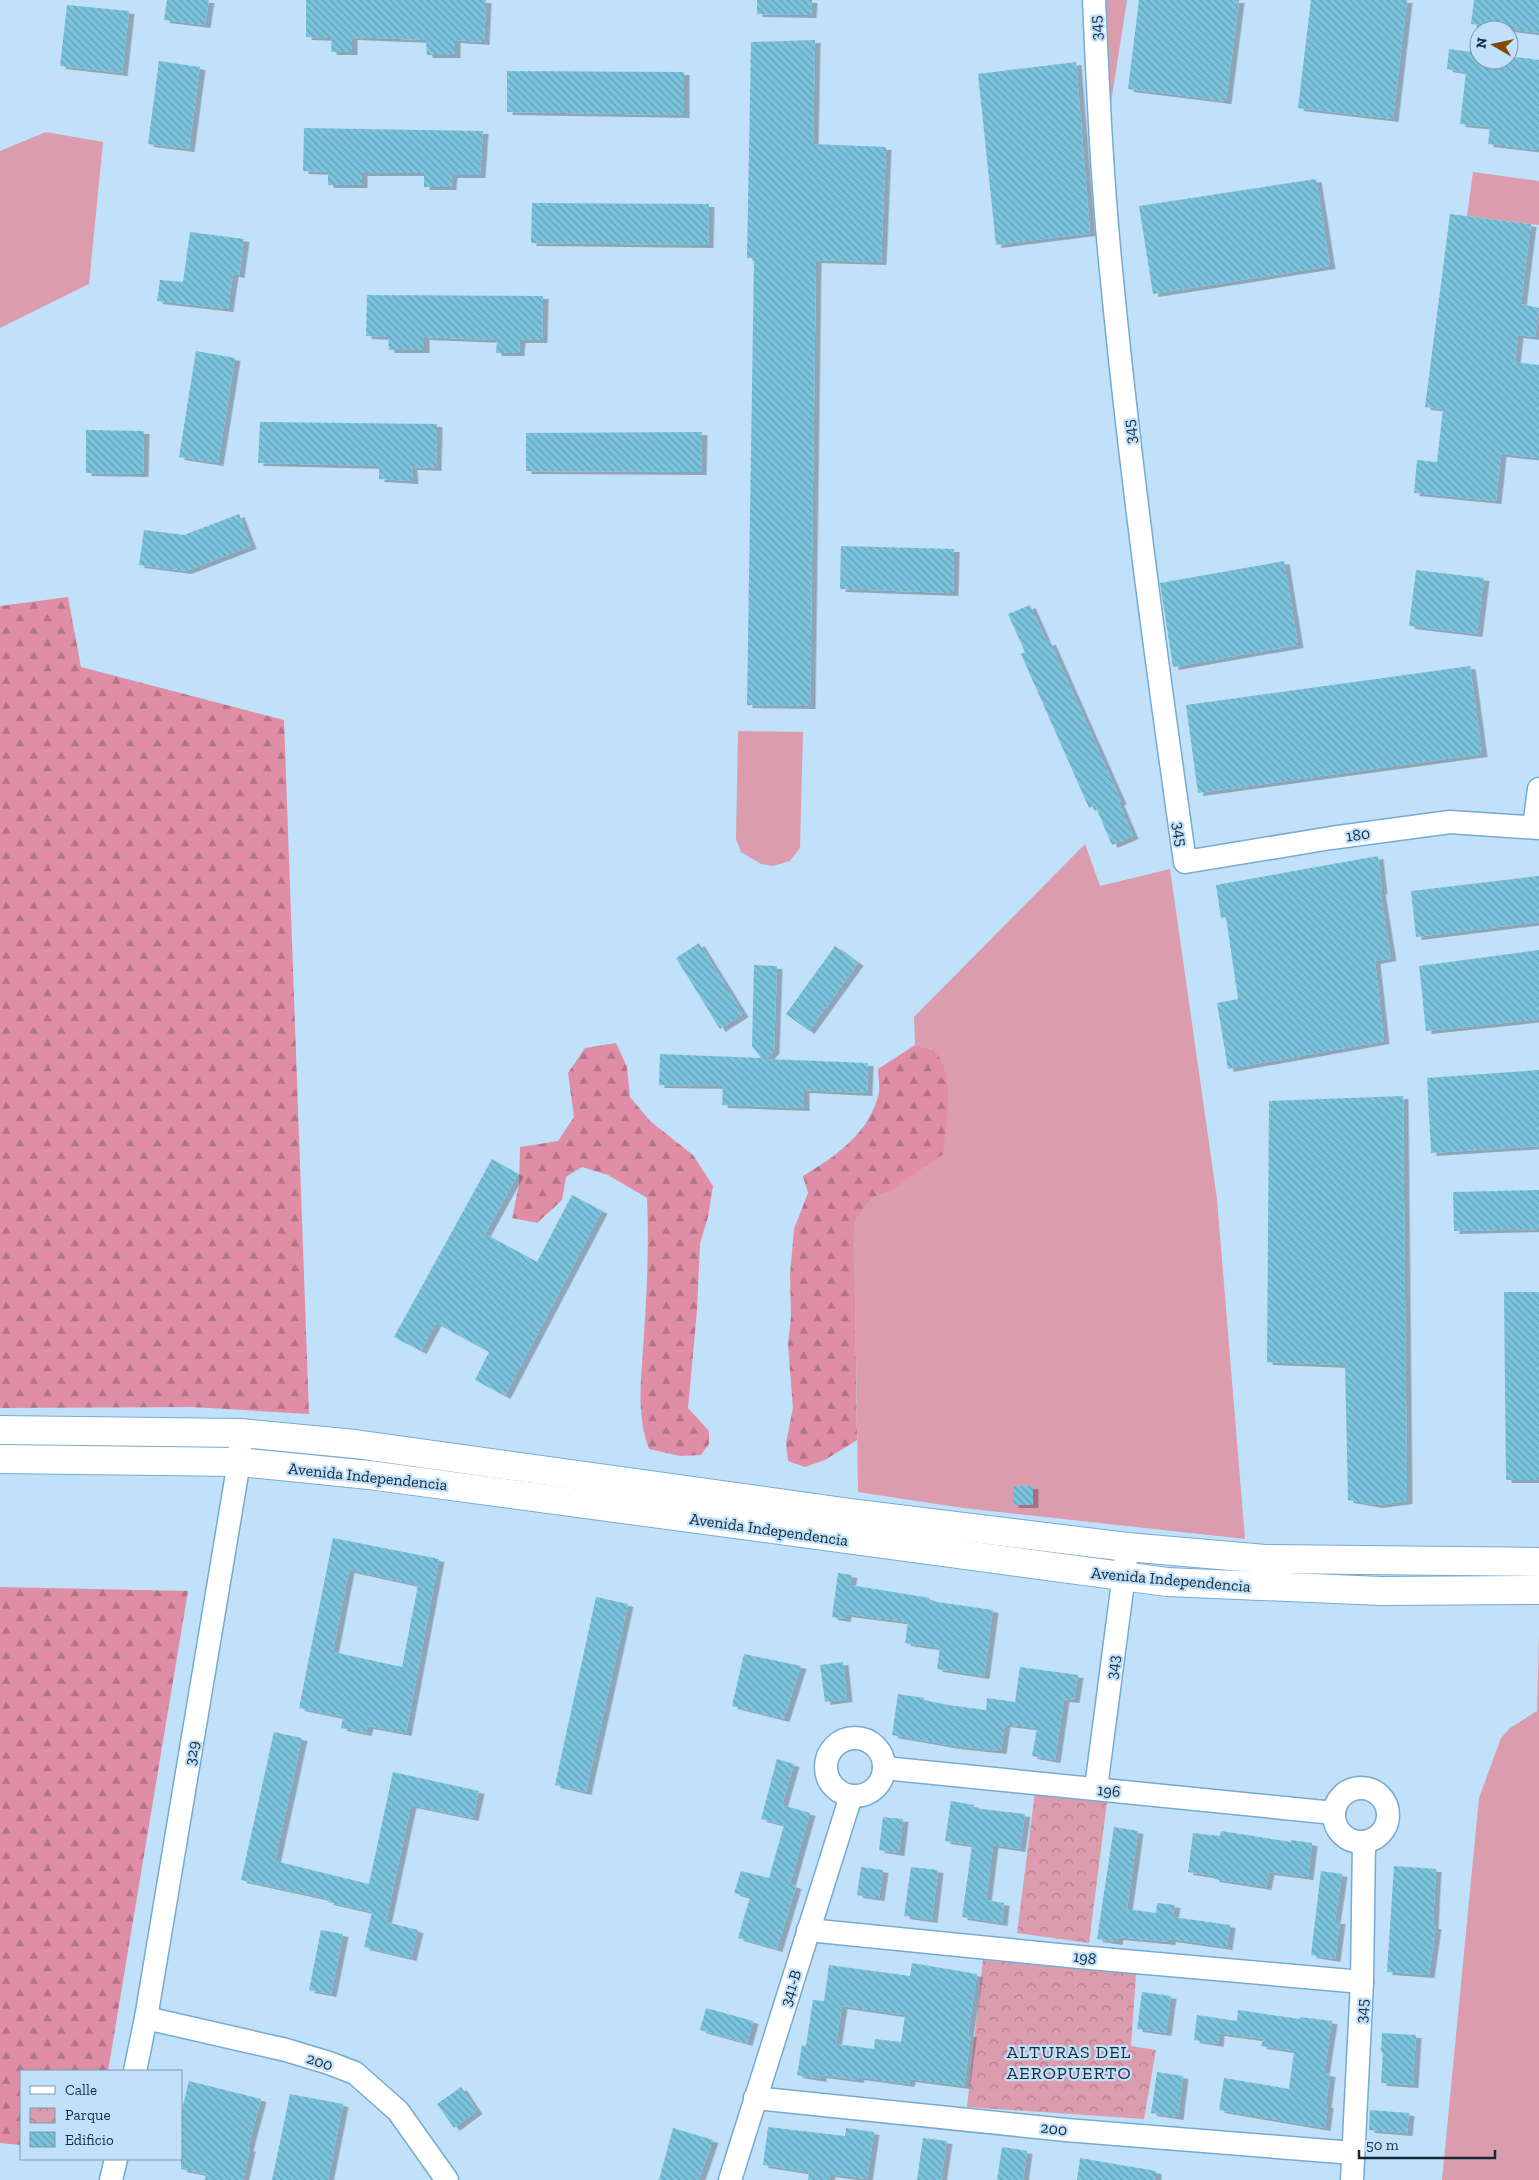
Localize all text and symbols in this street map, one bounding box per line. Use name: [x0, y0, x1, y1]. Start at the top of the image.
street label: 345: [1085, 15, 1106, 41]
north arrow: [1469, 20, 1519, 70]
text: N: [1472, 36, 1491, 50]
street label: 345: [1119, 419, 1140, 445]
street label: 345: [1169, 821, 1192, 848]
street label: 180: [1345, 824, 1371, 845]
street label: Avenida Independencia: [287, 1459, 449, 1494]
street label: Avenida Independencia: [688, 1509, 850, 1550]
street label: Avenida Independencia: [1090, 1563, 1252, 1596]
street label: 343: [1102, 1654, 1123, 1680]
street label: 329: [180, 1739, 203, 1767]
street label: 196: [1097, 1780, 1121, 1801]
street label: 198: [1072, 1947, 1098, 1968]
street label: 341-B: [776, 1967, 805, 2009]
street label: 345: [1351, 1998, 1372, 2024]
district label: ALTURAS DEL AEROPUERTO: [1006, 2041, 1132, 2084]
street label: 200: [304, 2048, 335, 2075]
legend: [20, 2070, 182, 2160]
text: Calle: [65, 2081, 97, 2099]
text: Parque: [65, 2106, 111, 2124]
street label: 200: [1040, 2118, 1068, 2139]
scale bar: [1359, 2128, 1495, 2160]
text: Edificio: [65, 2131, 114, 2149]
text: 50 m: [1366, 2136, 1399, 2154]

